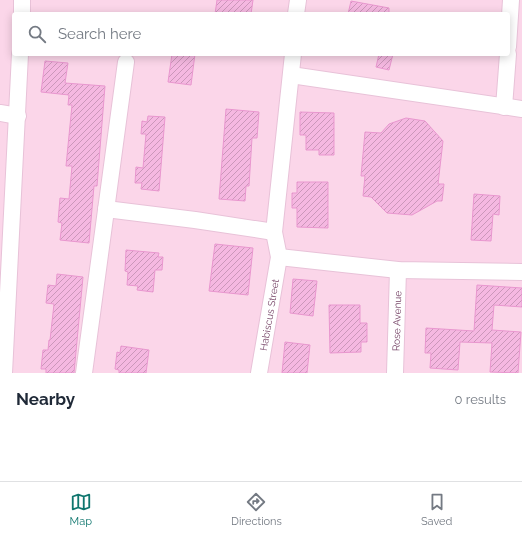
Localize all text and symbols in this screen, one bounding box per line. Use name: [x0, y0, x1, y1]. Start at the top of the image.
search box: [12, 12, 510, 56]
icon: search: [26, 23, 48, 45]
text: Search here: [58, 25, 141, 43]
street label: Habiscus Street: [257, 278, 281, 352]
street label: Rose Avenue: [390, 291, 403, 351]
text: Nearby: [16, 389, 75, 409]
text: 0 results: [455, 392, 506, 407]
tab: Map: [70, 491, 92, 528]
tab: Directions: [231, 491, 282, 528]
tab: Saved: [421, 491, 452, 528]

